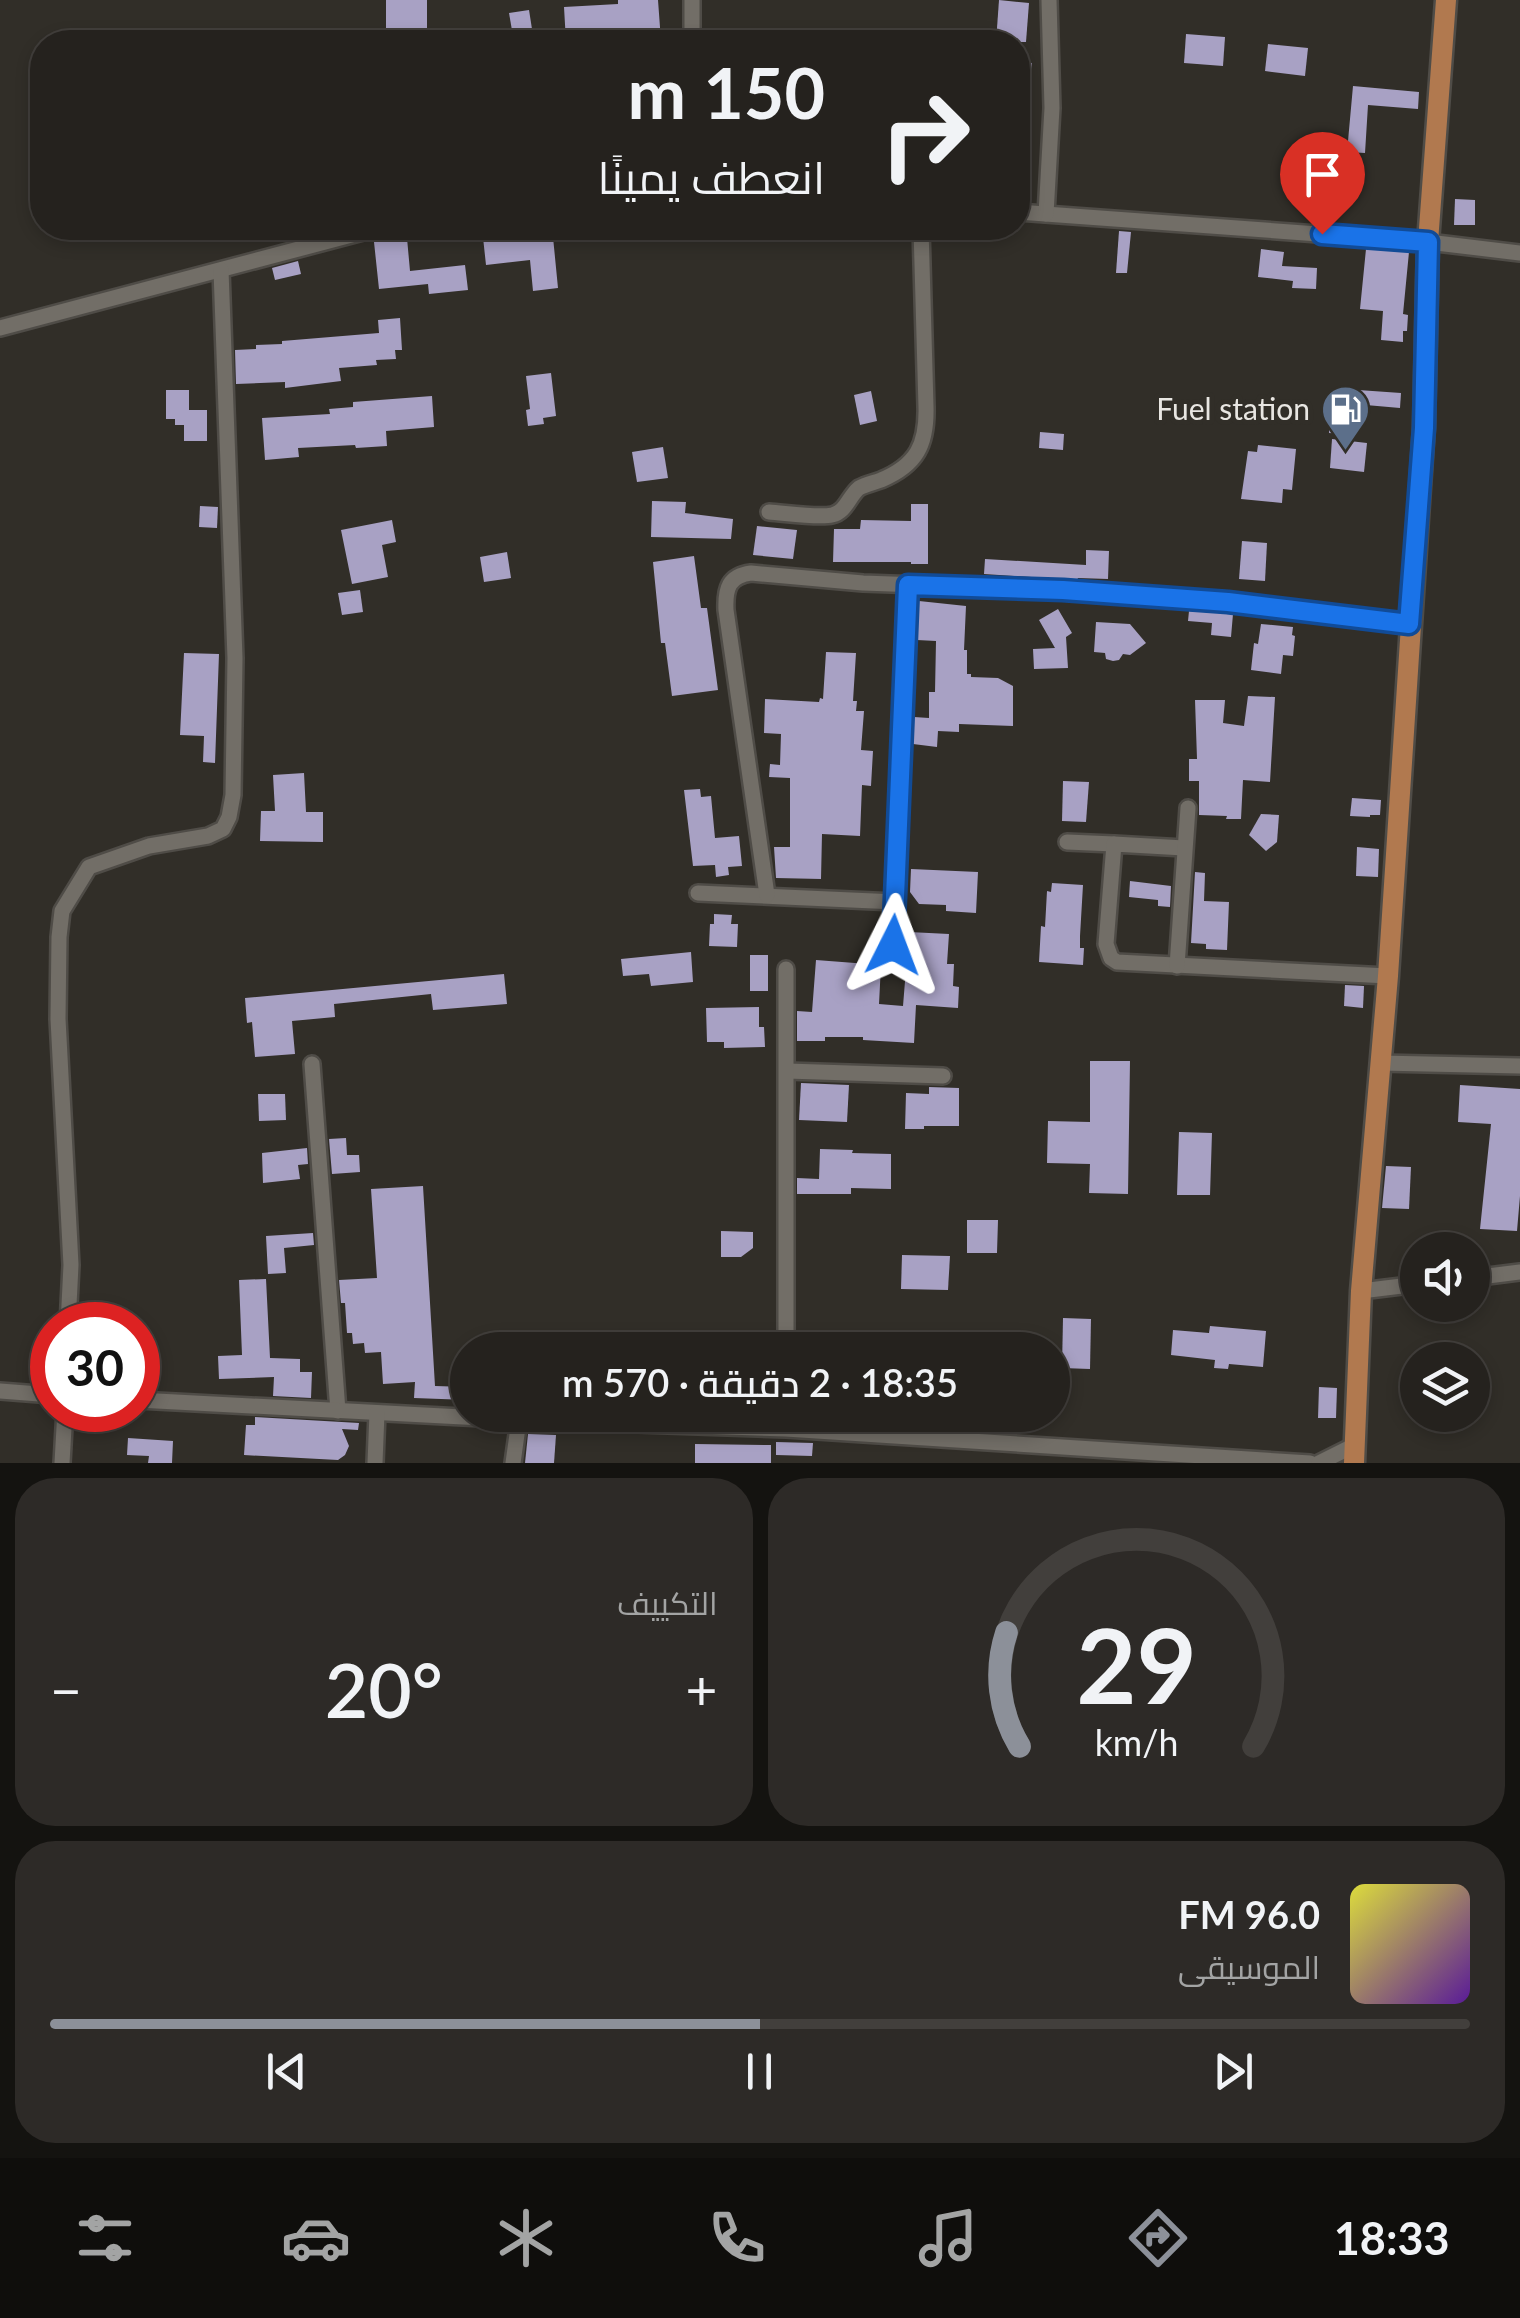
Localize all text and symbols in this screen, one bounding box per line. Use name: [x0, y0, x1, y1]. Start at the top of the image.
text: 150 m: [628, 50, 825, 134]
icon: right: [860, 70, 990, 200]
pin: [1280, 132, 1365, 235]
icon: arrive: [1295, 147, 1350, 202]
text: انعطف يمينًا: [597, 150, 825, 204]
fuel station icon: Fuel station: [1319, 384, 1371, 452]
place label: Fuel station: [1156, 390, 1310, 426]
position arrow: [841, 893, 945, 997]
map controls: [1400, 1232, 1490, 1432]
button: sound: [1400, 1232, 1490, 1322]
speed limit sign: 30: [30, 1302, 160, 1432]
button: layers: [1400, 1342, 1490, 1432]
text: 18:35 · 2 دقيقة · 570 m: [562, 1359, 958, 1405]
text: التكييف: [617, 1583, 718, 1622]
text: 29: [1076, 1601, 1197, 1726]
text: 20°: [325, 1644, 443, 1734]
text: −: [50, 1656, 82, 1722]
text: +: [686, 1656, 718, 1722]
text: km/h: [1094, 1721, 1178, 1764]
text: 96.0 FM: [1178, 1891, 1320, 1937]
text: الموسيقى: [1178, 1947, 1320, 1986]
icon: previous: [259, 2044, 314, 2099]
icon: pause: [732, 2044, 787, 2099]
icon: next: [1206, 2044, 1261, 2099]
icon: filters: [70, 2203, 140, 2273]
icon: car: [281, 2203, 351, 2273]
icon: climate: [491, 2203, 561, 2273]
icon: phone: [702, 2203, 772, 2273]
icon: music: [913, 2203, 983, 2273]
icon: directions: [1123, 2203, 1193, 2273]
text: 18:33: [1334, 2211, 1450, 2265]

